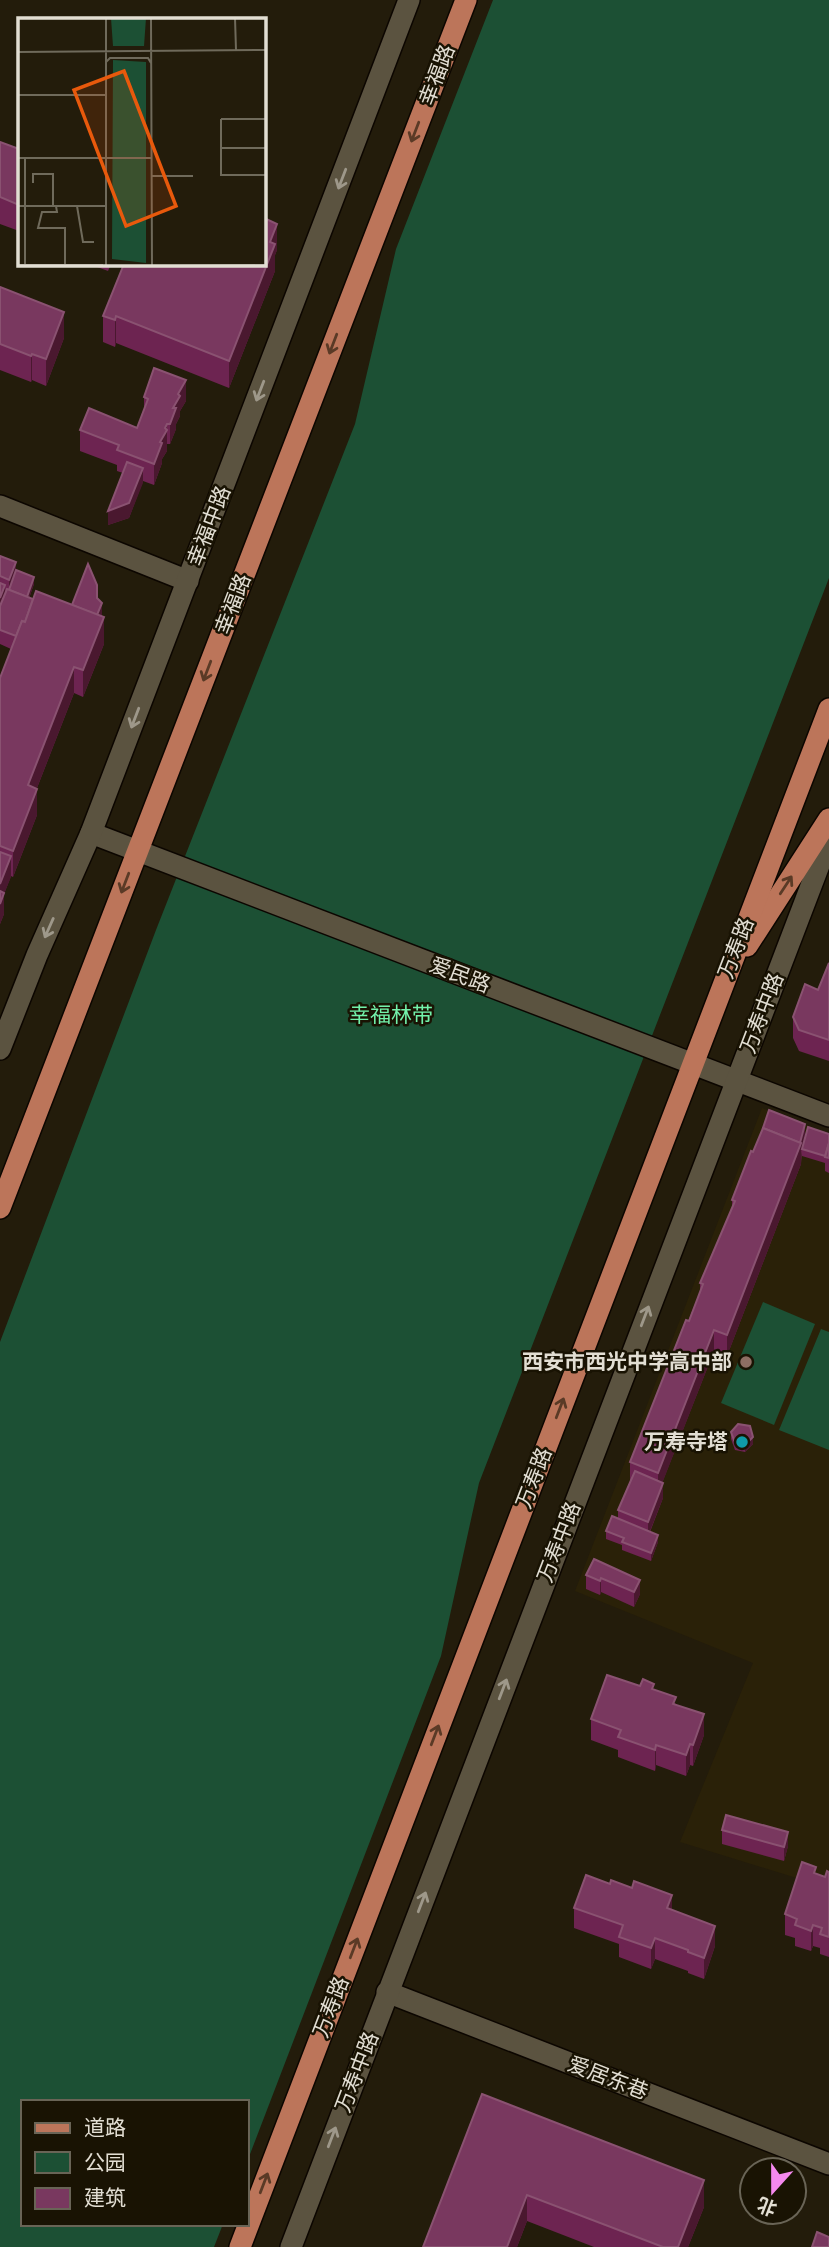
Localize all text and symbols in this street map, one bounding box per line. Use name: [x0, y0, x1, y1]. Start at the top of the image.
inset map: [18, 18, 266, 266]
street label: 幸福路: [412, 40, 462, 110]
one-way arrow: [408, 121, 421, 143]
one-way arrow: [334, 167, 347, 189]
one-way arrow: [326, 333, 339, 355]
one-way arrow: [253, 380, 266, 401]
street label: 幸福中路: [180, 481, 238, 571]
street label: 幸福路: [208, 569, 258, 639]
one-way arrow: [200, 660, 213, 681]
one-way arrow: [128, 706, 141, 728]
one-way arrow: [118, 872, 131, 894]
one-way arrow: [779, 876, 794, 895]
street label: 万寿路: [711, 913, 761, 983]
one-way arrow: [42, 917, 55, 938]
street label: 爱民路: [425, 950, 495, 1000]
street label: 万寿中路: [733, 968, 791, 1058]
park label: 幸福林带: [349, 1000, 433, 1030]
one-way arrow: [640, 1306, 653, 1328]
place label: 西安市西光中学高中部: [522, 1347, 732, 1377]
marker: 西安市西光中学高中部: [738, 1354, 754, 1370]
one-way arrow: [555, 1398, 567, 1420]
place label: 万寿寺塔: [644, 1427, 728, 1457]
marker: 万寿寺塔: [734, 1434, 750, 1450]
street label: 万寿路: [509, 1443, 559, 1513]
street label: 万寿中路: [530, 1497, 588, 1587]
one-way arrow: [497, 1679, 510, 1700]
one-way arrow: [430, 1725, 443, 1747]
one-way arrow: [416, 1891, 429, 1913]
one-way arrow: [349, 1937, 361, 1959]
street label: 万寿路: [306, 1972, 356, 2042]
street label: 万寿中路: [328, 2027, 386, 2117]
street label: 爱居东巷: [563, 2049, 653, 2107]
legend: [21, 2100, 248, 2226]
text: 道路: [84, 2113, 126, 2143]
one-way arrow: [327, 2127, 339, 2149]
text: 公园: [84, 2148, 126, 2178]
north arrow: [738, 2156, 808, 2226]
one-way arrow: [259, 2173, 271, 2195]
text: 建筑: [84, 2183, 126, 2213]
text: 北: [753, 2190, 781, 2222]

